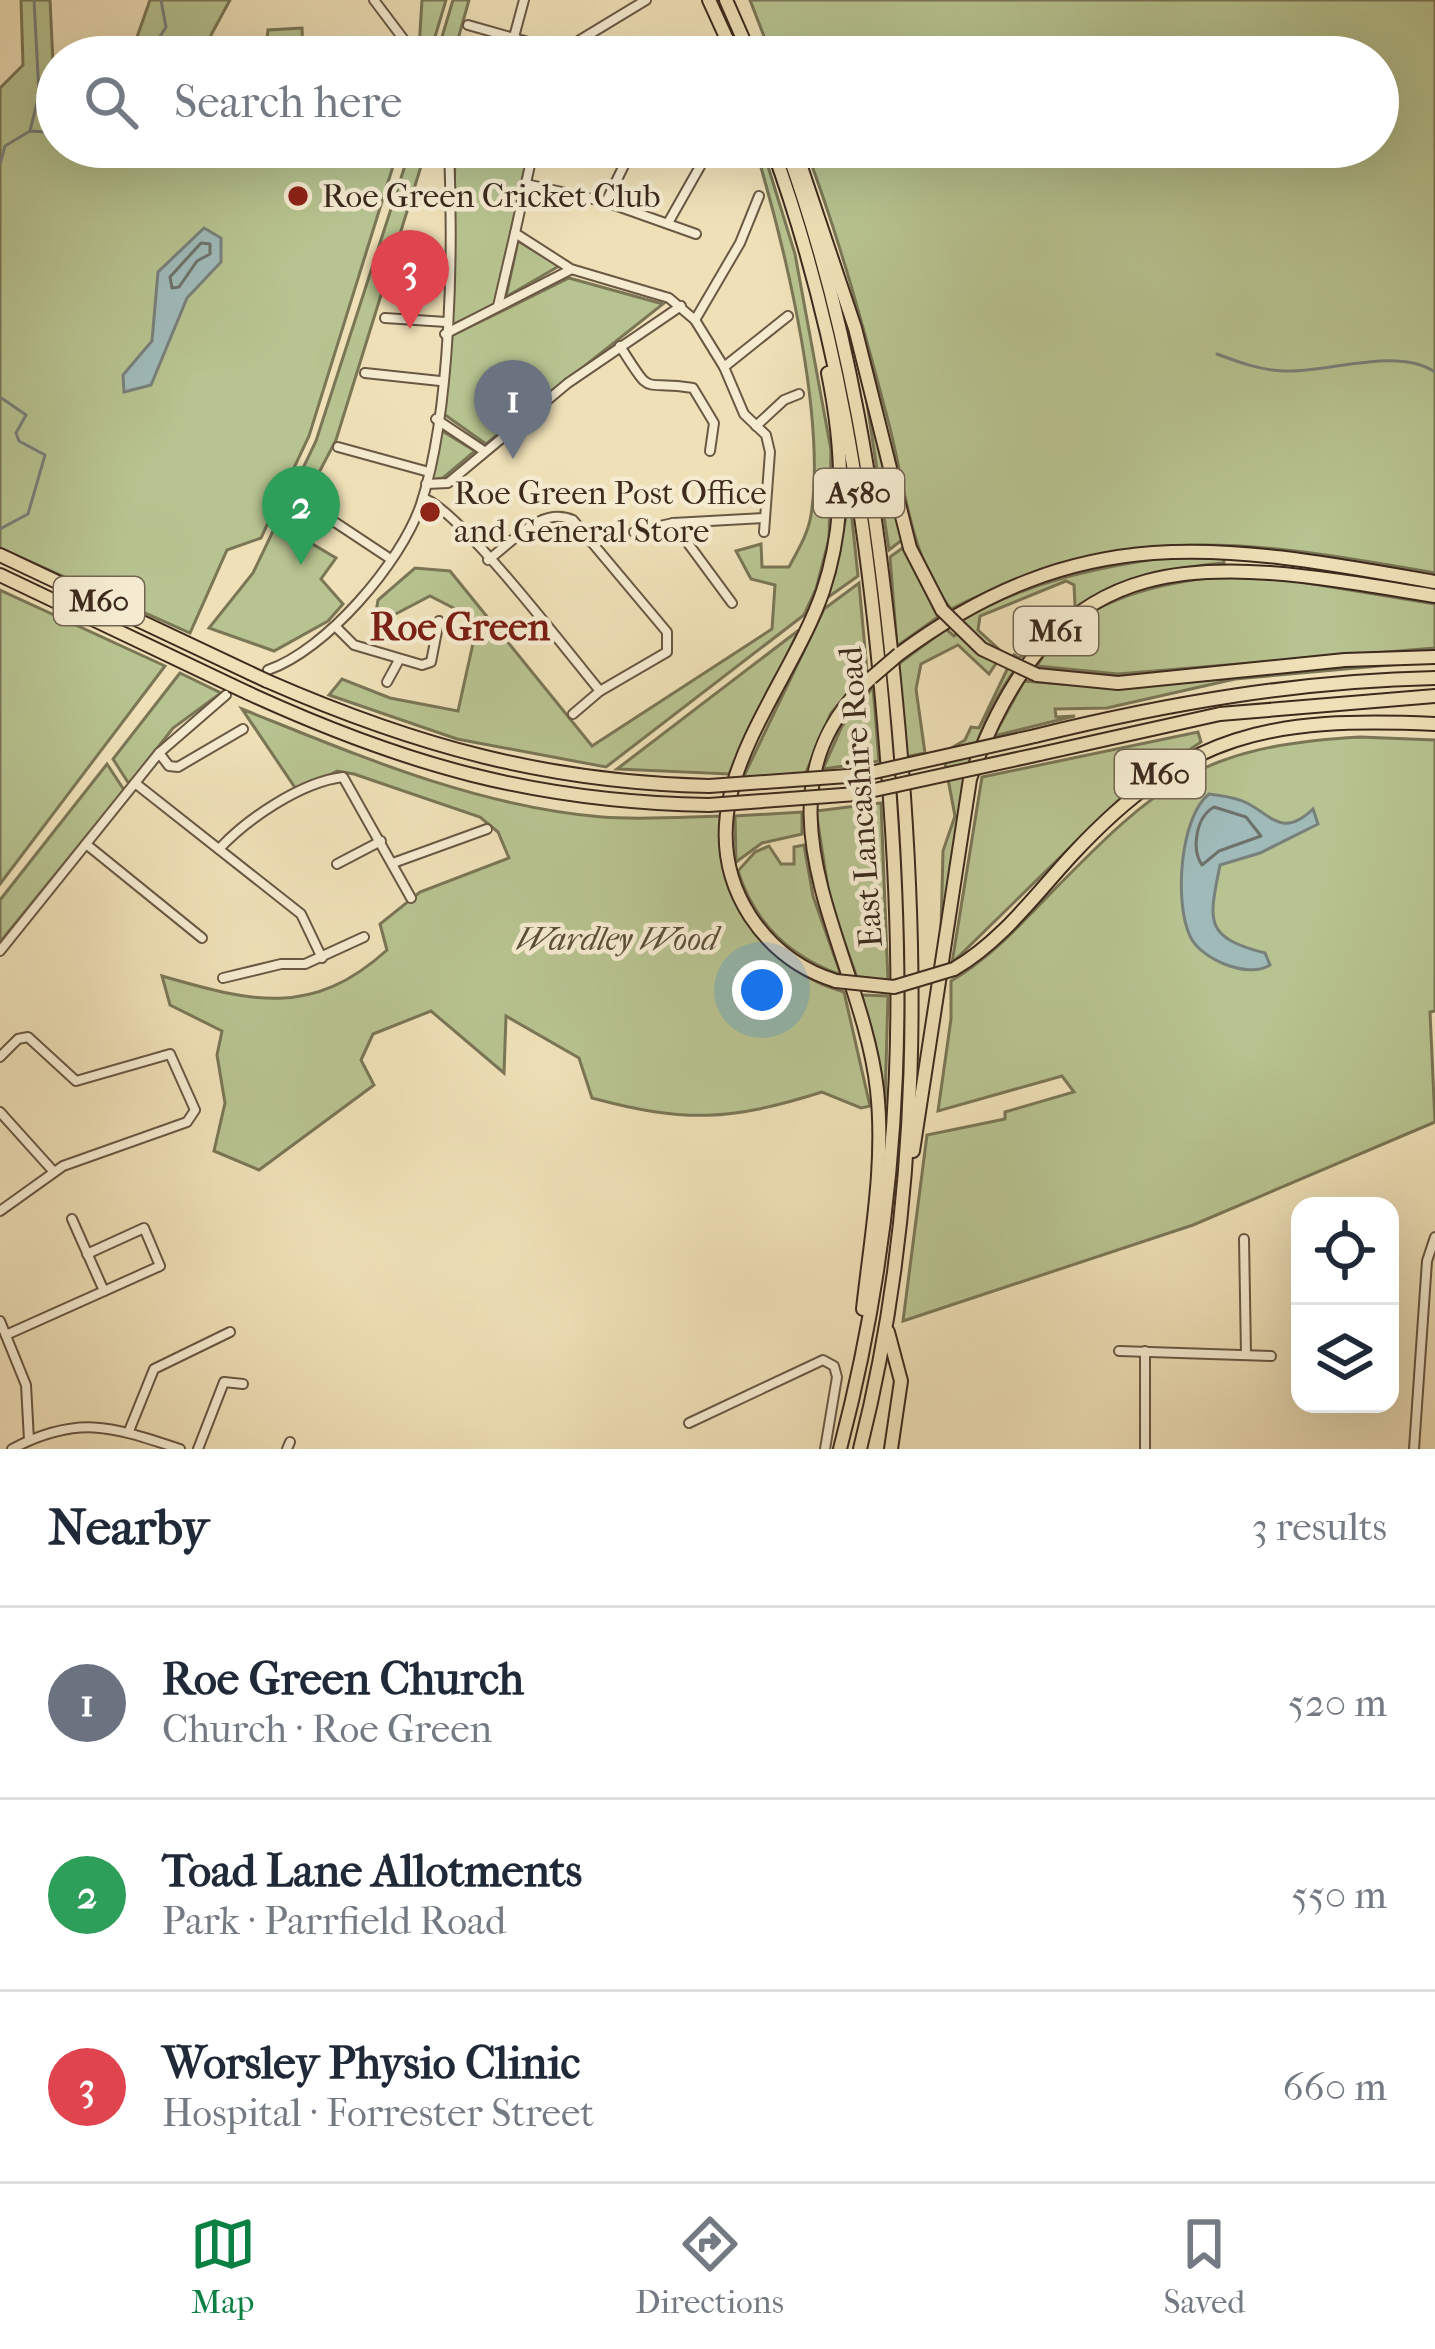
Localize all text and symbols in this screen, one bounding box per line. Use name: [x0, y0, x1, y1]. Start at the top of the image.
search box: [36, 36, 1399, 168]
icon: search: [78, 69, 144, 135]
text: Search here: [174, 76, 402, 129]
place label: Roe Green Cricket Club: [322, 177, 660, 216]
marker: Roe Green Cricket Club: [285, 183, 311, 209]
pin: 3: [371, 230, 449, 329]
pin: 1: [474, 360, 552, 459]
pin: 2: [262, 466, 340, 565]
road number: A580: [814, 469, 904, 517]
place label: Roe Green Post Office and General Store: [454, 474, 767, 551]
marker: Roe Green Post Office and General Store: [417, 499, 443, 525]
road number: M60: [54, 577, 144, 625]
district label: Roe Green: [370, 604, 551, 650]
road number: M61: [1014, 607, 1098, 655]
street label: East Lancashire Road: [831, 644, 891, 949]
road number: M60: [1115, 750, 1205, 798]
park label: Wardley Wood: [516, 920, 722, 959]
your location: [732, 960, 792, 1020]
map controls: [1291, 1197, 1399, 1413]
button: locate: [1291, 1197, 1399, 1305]
button: layers: [1291, 1305, 1399, 1413]
text: Nearby: [48, 1497, 209, 1557]
text: 3 results: [1252, 1504, 1387, 1550]
text: Roe Green Church: [162, 1653, 524, 1706]
text: 1: [80, 1680, 94, 1726]
text: 520 m: [1288, 1680, 1387, 1726]
text: Church · Roe Green: [162, 1706, 492, 1752]
text: Toad Lane Allotments: [162, 1845, 582, 1898]
text: 2: [77, 1872, 97, 1918]
text: 550 m: [1291, 1872, 1387, 1918]
text: Park · Parrfield Road: [162, 1898, 506, 1944]
text: Worsley Physio Clinic: [162, 2037, 580, 2090]
text: 3: [79, 2064, 95, 2110]
text: 660 m: [1282, 2064, 1387, 2110]
text: Hospital · Forrester Street: [162, 2090, 594, 2136]
tab: Map: [190, 2211, 256, 2322]
tab: Directions: [635, 2211, 784, 2322]
tab: Saved: [1163, 2211, 1245, 2322]

